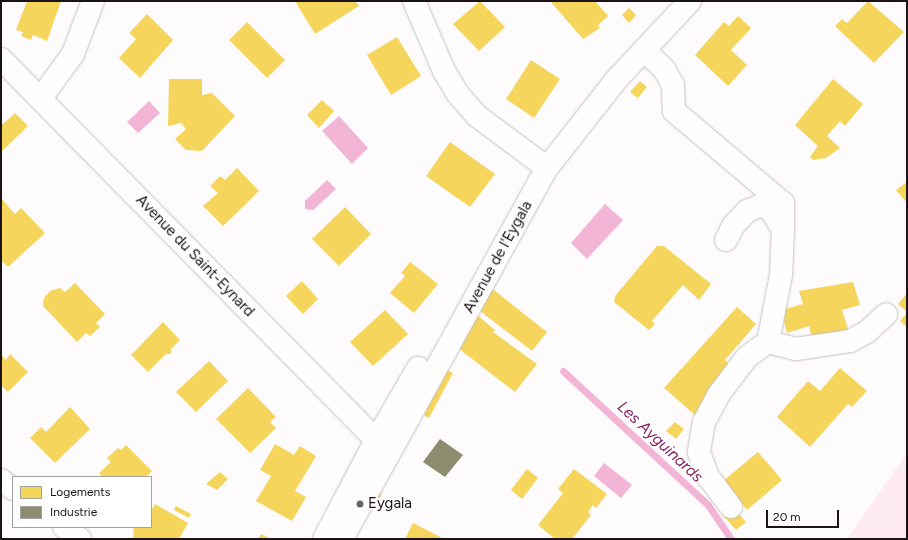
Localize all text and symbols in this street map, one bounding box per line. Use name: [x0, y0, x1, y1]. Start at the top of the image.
street label: Avenue du Saint-Eynard: [132, 191, 258, 321]
street label: Avenue de l'Eygala: [460, 198, 536, 316]
water label: Les Ayguinards: [613, 397, 707, 487]
legend: [12, 476, 152, 528]
text: Logements: [50, 485, 110, 499]
place label: Eygala: [368, 495, 412, 513]
marker: Eygala: [355, 499, 365, 509]
scale bar: [768, 502, 841, 528]
text: Industrie: [50, 505, 97, 519]
text: 20 m: [773, 510, 801, 524]

